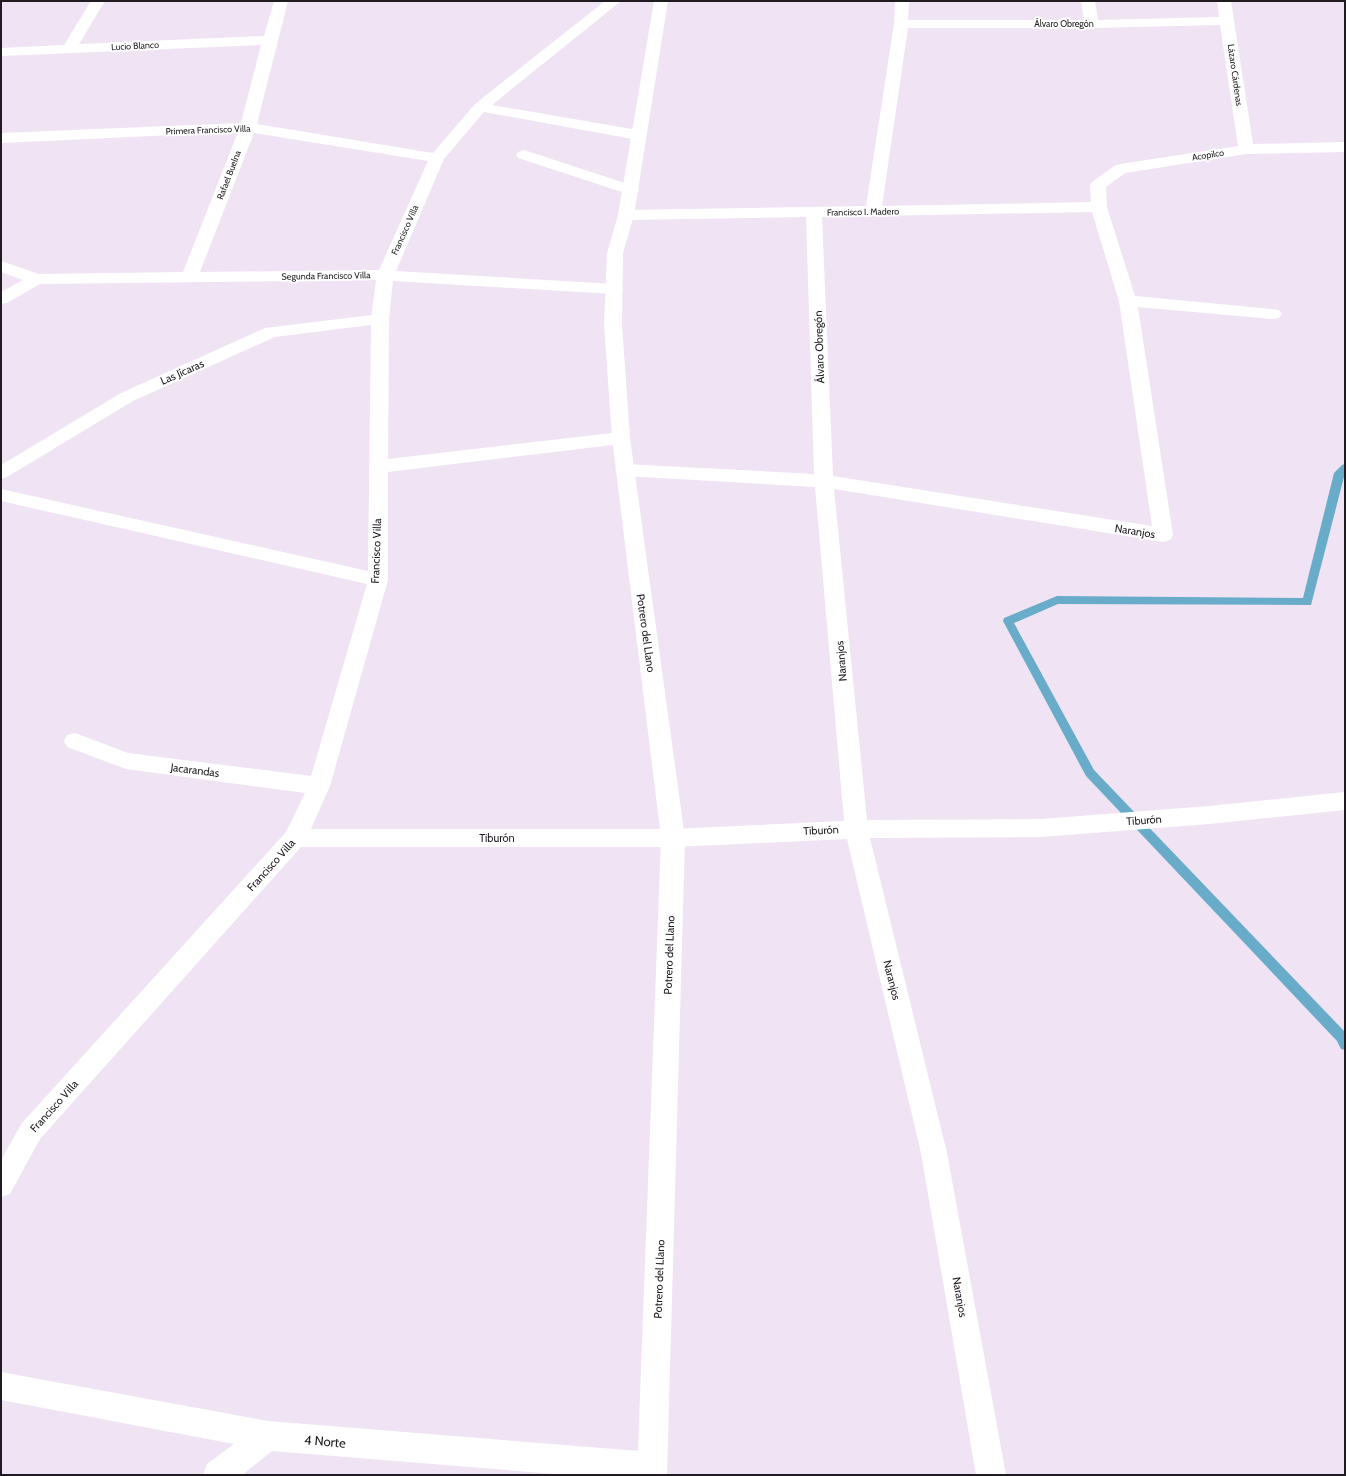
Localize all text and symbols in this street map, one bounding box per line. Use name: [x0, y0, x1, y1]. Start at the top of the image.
street label: Álvaro Obregón: [1034, 17, 1094, 29]
street label: Lucio Blanco: [111, 39, 159, 52]
street label: Lázaro Cárdenas: [1226, 43, 1245, 107]
street label: Primera Francisco Villa: [165, 122, 251, 136]
street label: Acopilco: [1191, 147, 1225, 162]
street label: Rafael Buelna: [214, 148, 243, 201]
street label: Francisco Villa: [389, 202, 421, 256]
street label: Francisco I. Madero: [827, 205, 899, 218]
street label: Segunda Francisco Villa: [281, 269, 371, 282]
street label: Álvaro Obregón: [811, 310, 827, 384]
street label: Las Jícaras: [158, 356, 206, 388]
street label: Francisco Villa: [368, 517, 384, 584]
street label: Naranjos: [1114, 521, 1157, 541]
street label: Potrero del Llano: [634, 593, 658, 673]
street label: Naranjos: [832, 640, 850, 682]
street label: Jacarandas: [169, 760, 221, 780]
street label: Tiburón: [1126, 812, 1162, 828]
street label: Tiburón: [803, 822, 839, 838]
street label: Tiburón: [479, 831, 515, 845]
street label: Francisco Villa: [244, 835, 299, 894]
street label: Potrero del Llano: [661, 915, 677, 995]
street label: Naranjos: [880, 959, 904, 1002]
street label: Francisco Villa: [27, 1076, 82, 1135]
street label: Potrero del Llano: [651, 1239, 667, 1319]
street label: Naranjos: [950, 1276, 971, 1319]
street label: 4 Norte: [304, 1431, 347, 1451]

